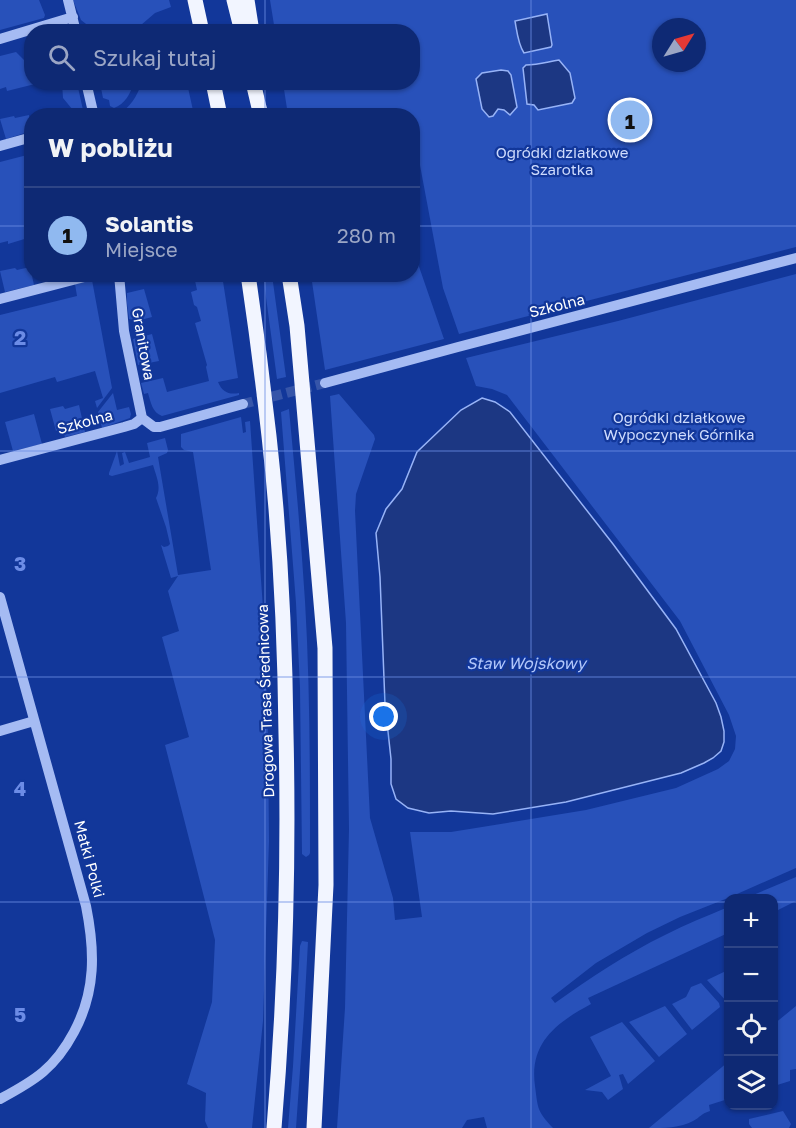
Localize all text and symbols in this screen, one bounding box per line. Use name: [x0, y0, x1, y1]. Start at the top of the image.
north arrow: [652, 18, 706, 72]
search box: [24, 24, 420, 90]
icon: search: [45, 41, 78, 74]
text: Szukaj tutaj: [93, 44, 217, 71]
pin: 1: [610, 98, 650, 142]
text: W pobliżu: [48, 132, 173, 163]
park label: Ogródki działkowe Szarotka: [496, 143, 629, 178]
text: Solantis: [105, 210, 194, 237]
text: 1: [62, 223, 73, 247]
text: 280 m: [337, 223, 396, 247]
text: Miejsce: [105, 237, 178, 261]
street label: Szkolna: [527, 289, 586, 321]
street label: Granitowa: [129, 306, 159, 381]
text: 2: [14, 325, 26, 349]
street label: Szkolna: [55, 405, 114, 437]
park label: Ogródki działkowe Wypoczynek Górnika: [603, 408, 755, 443]
text: 3: [14, 551, 26, 575]
street label: Drogowa Trasa Średnicowa: [253, 604, 277, 798]
water label: Staw Wojskowy: [466, 653, 588, 673]
your location: [369, 702, 398, 731]
text: 4: [14, 776, 26, 800]
street label: Matki Polki: [71, 818, 109, 899]
map controls: [724, 894, 778, 1110]
button: +: [724, 894, 778, 948]
button: −: [724, 948, 778, 1002]
text: 5: [14, 1002, 26, 1026]
button: locate: [724, 1002, 778, 1056]
button: layers: [724, 1056, 778, 1110]

